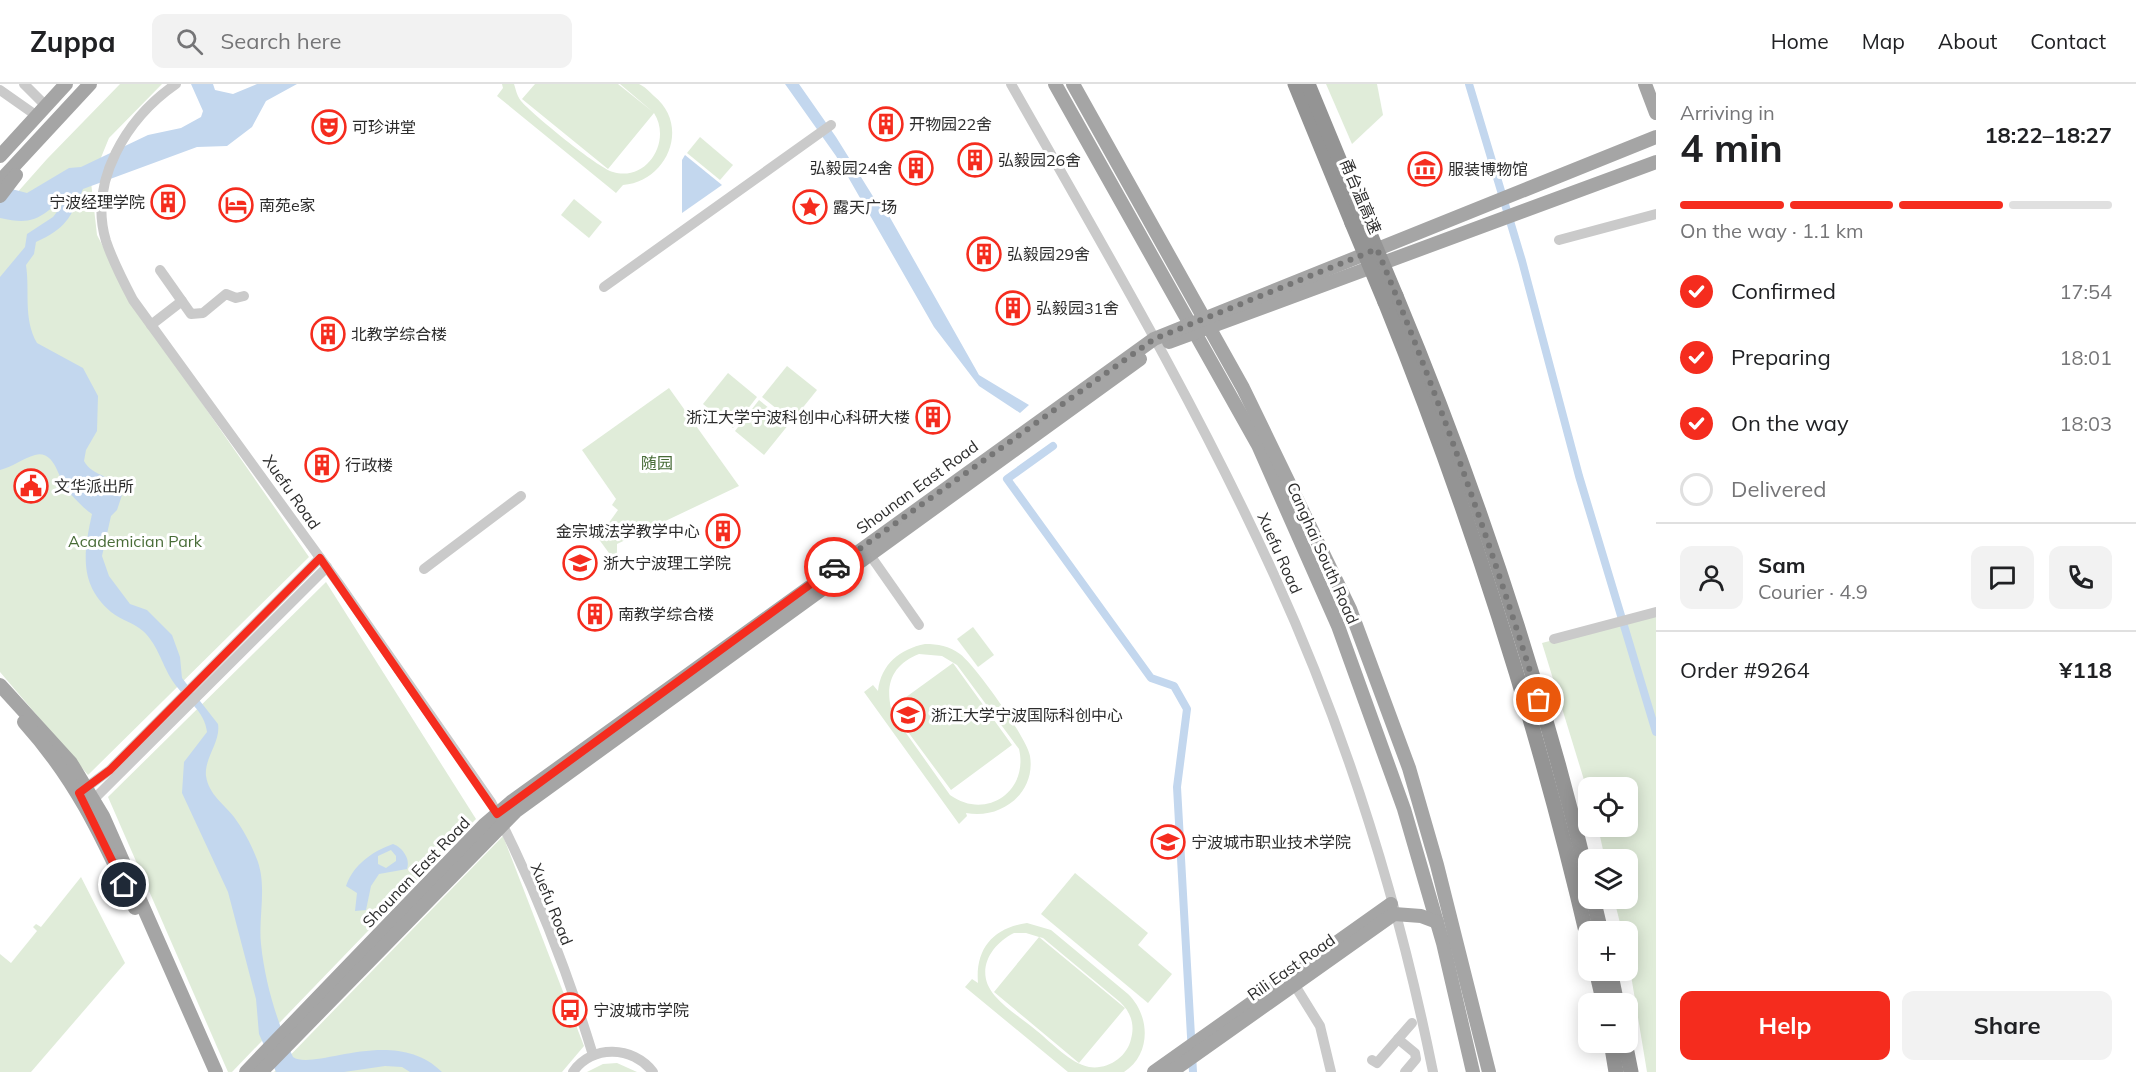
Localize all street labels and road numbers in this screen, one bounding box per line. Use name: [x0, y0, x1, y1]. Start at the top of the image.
street label: 甬台温高速: [1336, 155, 1386, 237]
street label: Shounan East Road: [852, 436, 982, 538]
street label: Xuefu Road: [259, 451, 325, 533]
street label: Canghai South Road: [1283, 479, 1363, 627]
street label: Xuefu Road: [1253, 509, 1307, 597]
street label: Shounan East Road: [358, 813, 474, 931]
street label: Xuefu Road: [527, 860, 577, 948]
street label: Rili East Road: [1243, 929, 1339, 1005]

